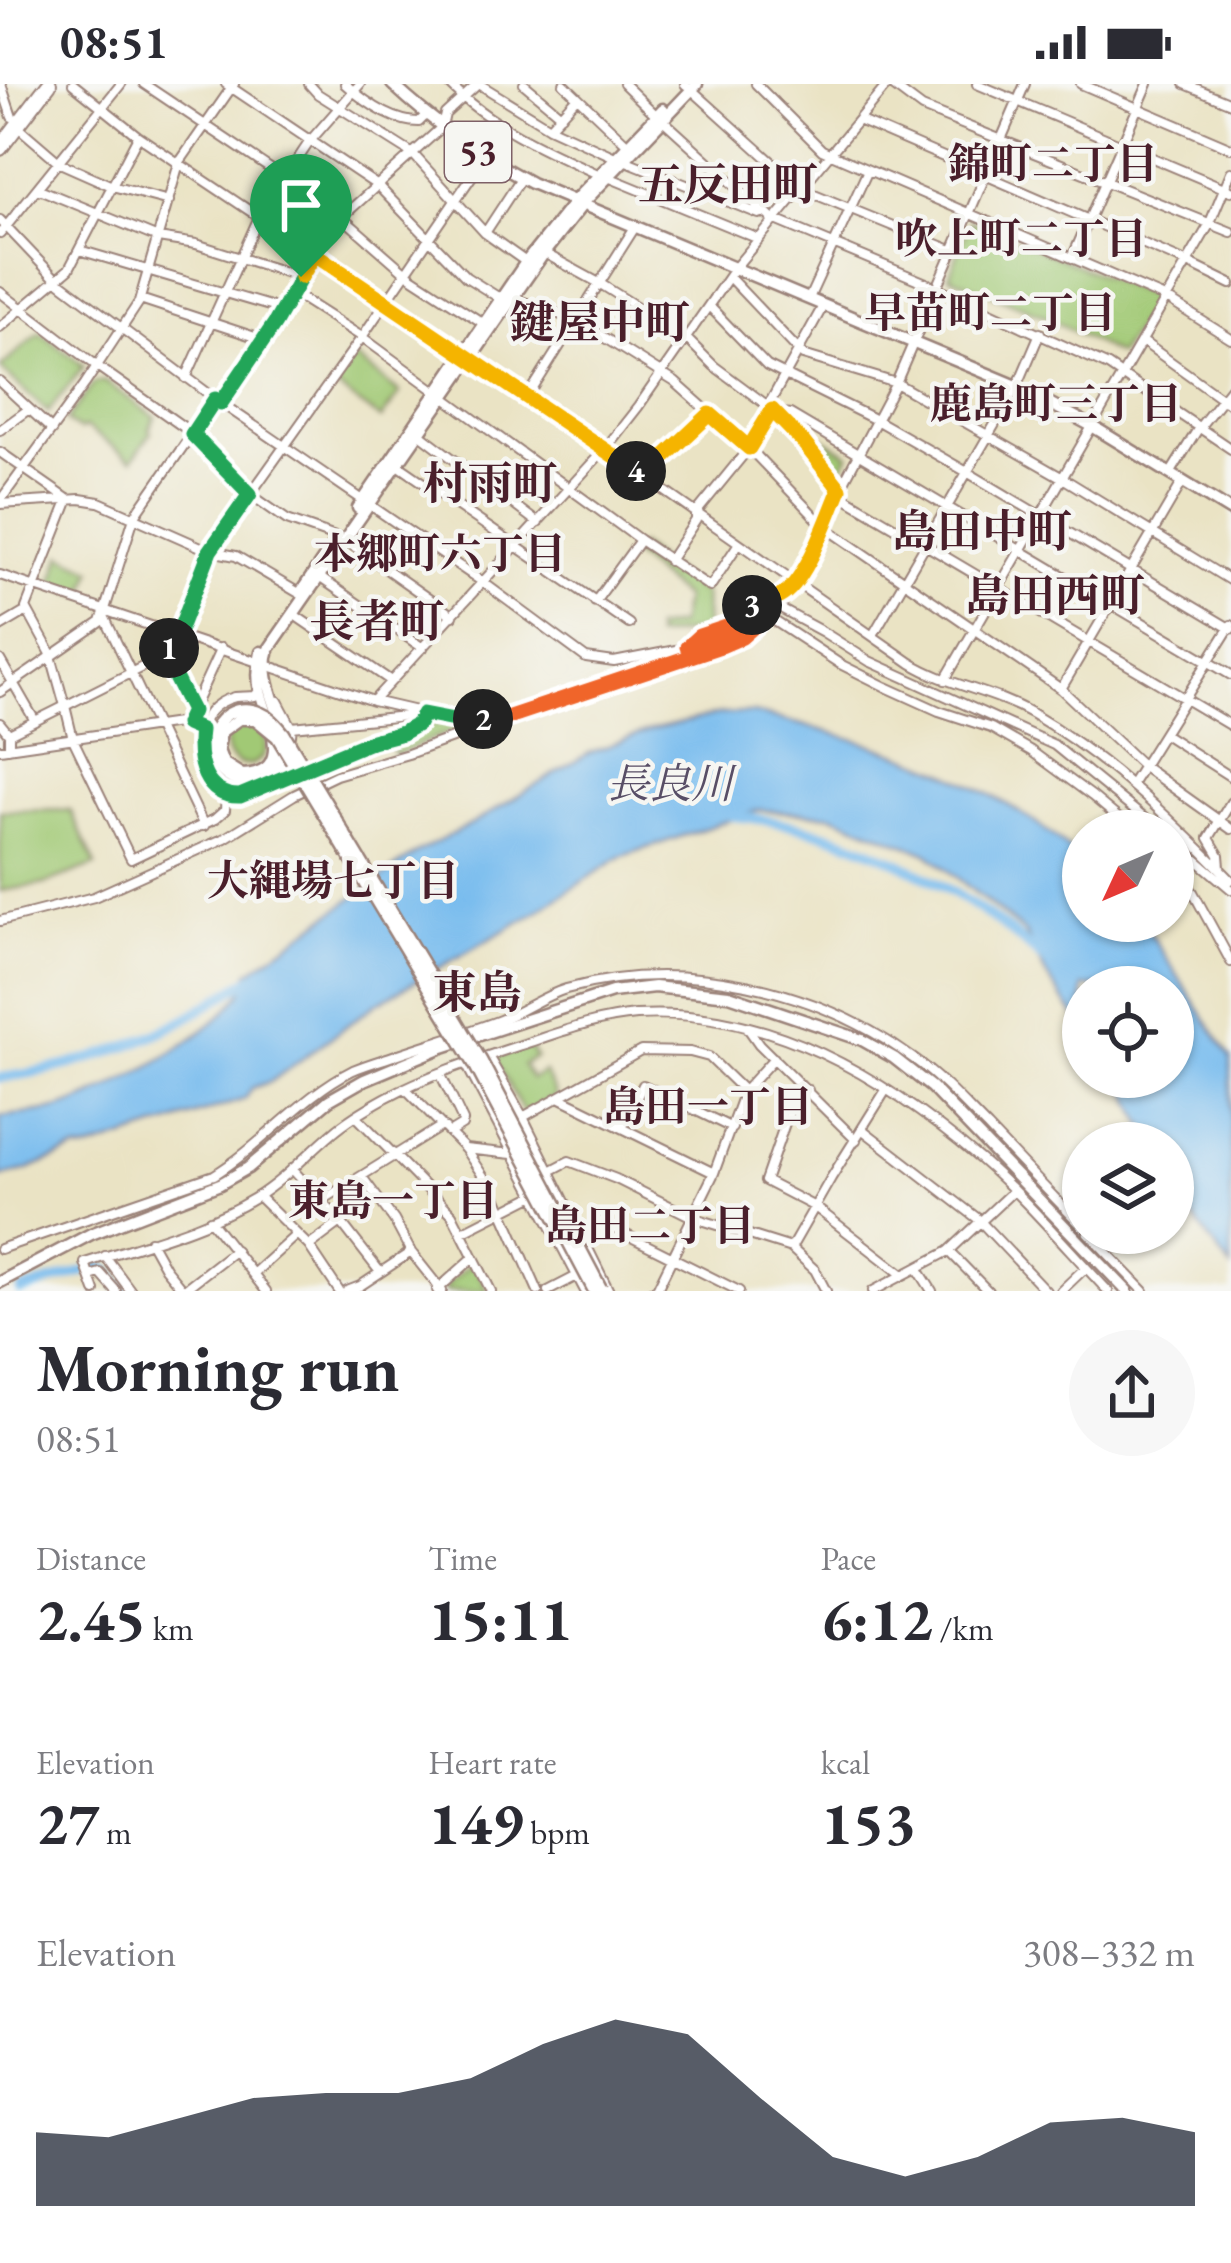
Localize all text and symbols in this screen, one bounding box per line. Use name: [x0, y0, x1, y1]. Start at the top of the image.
text: 08:51: [60, 13, 168, 71]
road number: 53: [445, 122, 511, 182]
district label: 錦町二丁目: [948, 136, 1158, 191]
pin: [250, 154, 352, 277]
district label: 五反田町: [638, 155, 818, 213]
icon: arrive: [268, 172, 334, 238]
district label: 吹上町二丁目: [895, 211, 1147, 266]
district label: 早苗町二丁目: [864, 285, 1116, 340]
district label: 鍵屋中町: [510, 293, 690, 351]
district label: 鹿島町三丁目: [930, 376, 1182, 431]
pin: 4: [606, 441, 666, 501]
text: 4: [627, 449, 645, 492]
district label: 村雨町: [422, 454, 558, 512]
district label: 島田中町: [892, 502, 1072, 560]
district label: 本郷町六丁目: [314, 526, 566, 581]
district label: 島田西町: [965, 566, 1145, 624]
pin: 3: [722, 575, 782, 635]
text: 3: [743, 583, 761, 626]
district label: 長者町: [309, 592, 445, 650]
pin: 1: [139, 618, 199, 678]
text: 1: [160, 626, 178, 669]
pin: 2: [453, 689, 513, 749]
text: 2: [474, 697, 492, 740]
water label: 長良川: [607, 756, 737, 811]
north arrow: [1062, 810, 1194, 942]
map controls: [1062, 810, 1194, 1254]
district label: 大縄場七丁目: [207, 853, 459, 908]
district label: 東島: [432, 963, 522, 1021]
button: locate: [1062, 966, 1194, 1098]
district label: 島田一丁目: [603, 1079, 813, 1134]
button: layers: [1062, 1122, 1194, 1254]
district label: 東島一丁目: [288, 1173, 498, 1228]
district label: 島田二丁目: [545, 1198, 755, 1253]
text: Morning run: [36, 1325, 400, 1411]
button: share: [1069, 1330, 1195, 1456]
text: 08:51: [36, 1413, 121, 1464]
text: Distance: [36, 1537, 146, 1580]
text: Time: [428, 1537, 497, 1580]
text: Pace: [821, 1537, 876, 1580]
text: 2.45: [36, 1580, 146, 1658]
text: 15:11: [428, 1580, 572, 1658]
text: 6:12: [821, 1580, 933, 1658]
text: km: [146, 1607, 194, 1650]
text: /km: [933, 1607, 994, 1650]
text: Elevation: [36, 1741, 155, 1784]
text: Heart rate: [428, 1741, 557, 1784]
text: kcal: [821, 1741, 870, 1784]
text: 27: [36, 1784, 99, 1862]
text: 149: [428, 1784, 524, 1862]
text: 153: [821, 1784, 916, 1862]
text: m: [99, 1811, 132, 1854]
text: bpm: [524, 1811, 590, 1854]
text: Elevation: [36, 1927, 176, 1978]
text: 308–332 m: [1023, 1927, 1195, 1978]

